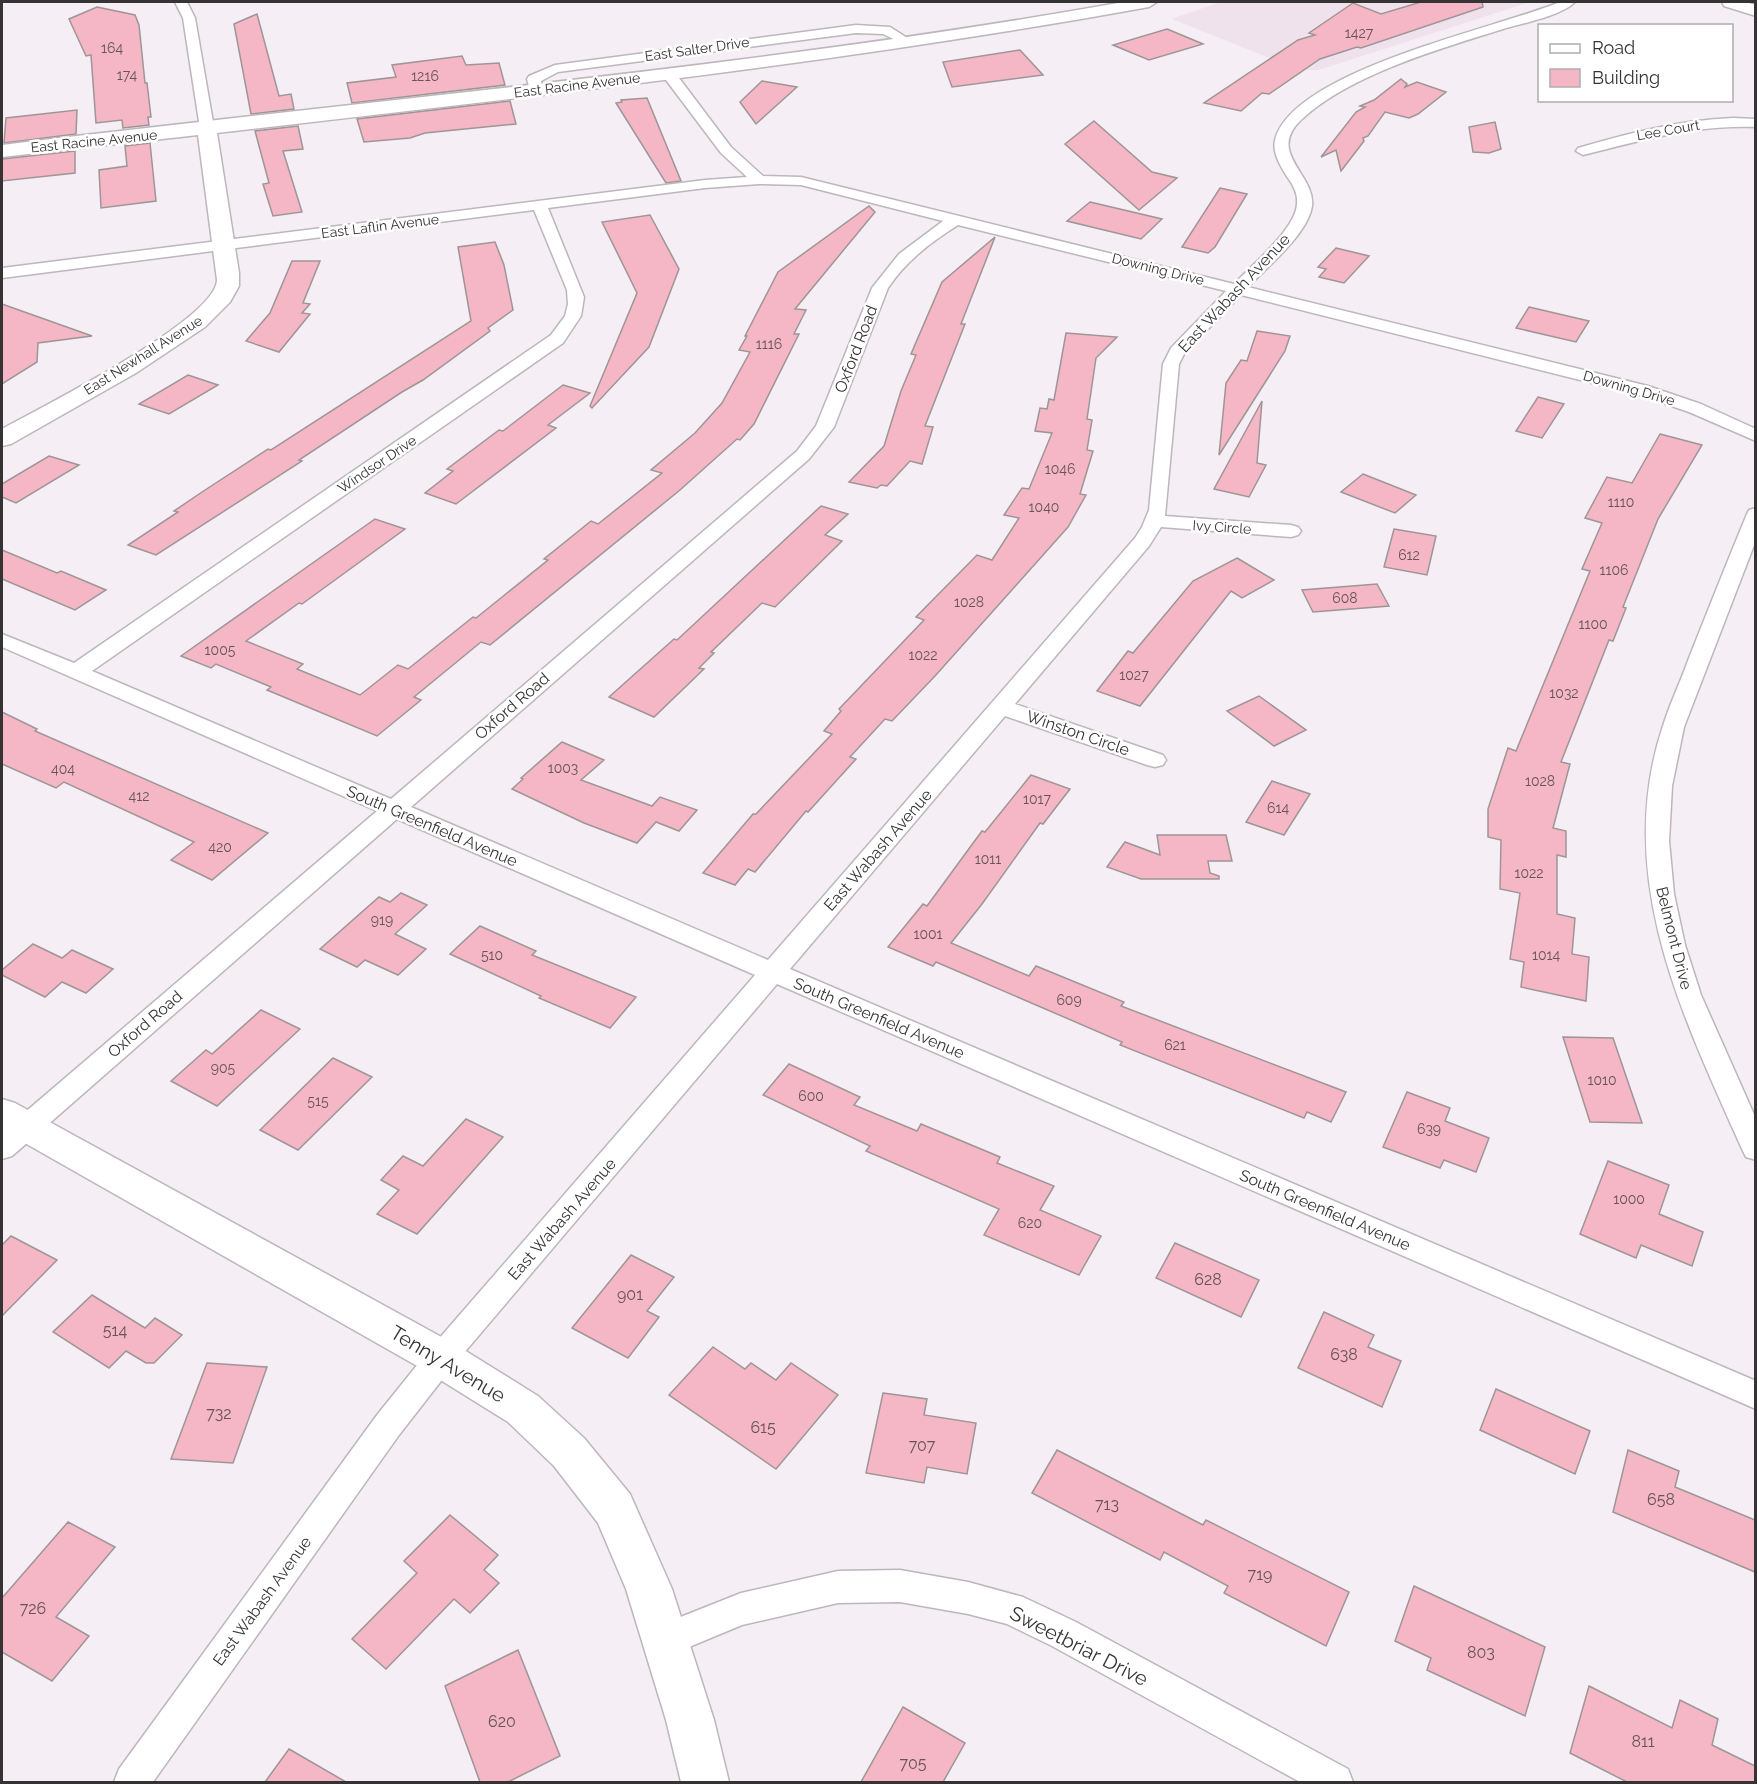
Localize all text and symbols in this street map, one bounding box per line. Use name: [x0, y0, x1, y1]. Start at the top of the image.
legend: [1538, 24, 1733, 102]
house number: 1427: [1345, 25, 1374, 41]
street label: East Salter Drive: [644, 34, 750, 64]
text: Road: [1592, 37, 1635, 58]
house number: 164: [101, 40, 123, 56]
house number: 174: [117, 67, 138, 83]
text: Building: [1592, 67, 1660, 88]
house number: 1216: [411, 68, 439, 84]
street label: East Racine Avenue: [513, 69, 641, 101]
street label: Lee Court: [1635, 117, 1701, 143]
street label: East Racine Avenue: [30, 126, 158, 156]
street label: East Laflin Avenue: [320, 211, 440, 241]
street label: East Wabash Avenue: [1174, 230, 1294, 356]
street label: Downing Drive: [1110, 250, 1206, 288]
street label: Oxford Road: [831, 302, 881, 395]
street label: East Newhall Avenue: [81, 312, 205, 398]
house number: 1116: [756, 336, 782, 352]
street label: Downing Drive: [1581, 367, 1677, 409]
street label: Windsor Drive: [335, 432, 419, 496]
house number: 1046: [1045, 461, 1075, 477]
house number: 1110: [1608, 494, 1634, 510]
house number: 1040: [1029, 499, 1059, 515]
street label: Ivy Circle: [1192, 517, 1252, 537]
house number: 612: [1398, 547, 1420, 563]
house number: 1106: [1600, 562, 1629, 578]
house number: 608: [1332, 590, 1358, 606]
house number: 1028: [954, 594, 984, 610]
house number: 1100: [1578, 616, 1608, 632]
house number: 1005: [205, 642, 236, 658]
house number: 1022: [908, 647, 938, 663]
house number: 1027: [1119, 667, 1149, 683]
street label: Oxford Road: [471, 669, 553, 743]
house number: 1032: [1549, 685, 1579, 701]
street label: Winston Circle: [1024, 706, 1132, 760]
house number: 1003: [548, 760, 578, 776]
house number: 404: [51, 761, 75, 777]
house number: 1028: [1525, 773, 1555, 789]
street label: South Greenfield Avenue: [344, 781, 520, 871]
street label: East Wabash Avenue: [820, 785, 936, 915]
house number: 412: [129, 788, 149, 804]
house number: 1017: [1023, 791, 1051, 807]
house number: 614: [1267, 800, 1289, 816]
house number: 420: [208, 839, 232, 855]
house number: 1011: [975, 851, 1001, 867]
house number: 1022: [1514, 865, 1544, 881]
street label: Belmont Drive: [1652, 885, 1696, 991]
house number: 919: [371, 912, 393, 928]
house number: 1001: [913, 926, 943, 942]
house number: 510: [481, 947, 503, 963]
house number: 1014: [1532, 947, 1560, 963]
street label: South Greenfield Avenue: [791, 973, 967, 1063]
street label: Oxford Road: [104, 987, 186, 1061]
house number: 609: [1056, 992, 1082, 1008]
house number: 621: [1164, 1037, 1186, 1053]
house number: 905: [211, 1060, 236, 1076]
house number: 1010: [1587, 1072, 1617, 1088]
house number: 600: [798, 1088, 824, 1104]
house number: 515: [307, 1093, 329, 1109]
house number: 639: [1417, 1121, 1441, 1137]
street label: East Wabash Avenue: [504, 1154, 620, 1284]
street label: South Greenfield Avenue: [1237, 1165, 1413, 1255]
house number: 1000: [1613, 1191, 1645, 1207]
house number: 620: [1018, 1215, 1042, 1231]
house number: 628: [1194, 1270, 1222, 1289]
house number: 901: [617, 1285, 643, 1304]
street label: Tenny Avenue: [386, 1320, 510, 1408]
house number: 514: [103, 1321, 127, 1340]
house number: 638: [1330, 1345, 1358, 1364]
house number: 732: [206, 1404, 232, 1423]
house number: 615: [750, 1418, 776, 1437]
house number: 707: [909, 1436, 936, 1455]
house number: 658: [1647, 1490, 1675, 1509]
house number: 713: [1095, 1495, 1119, 1514]
street label: East Wabash Avenue: [209, 1533, 315, 1669]
house number: 719: [1248, 1565, 1272, 1584]
house number: 726: [20, 1599, 46, 1618]
street label: Sweetbriar Drive: [1006, 1601, 1152, 1691]
house number: 803: [1467, 1643, 1495, 1662]
house number: 620: [488, 1712, 516, 1731]
house number: 811: [1631, 1732, 1655, 1751]
house number: 705: [899, 1754, 927, 1773]

